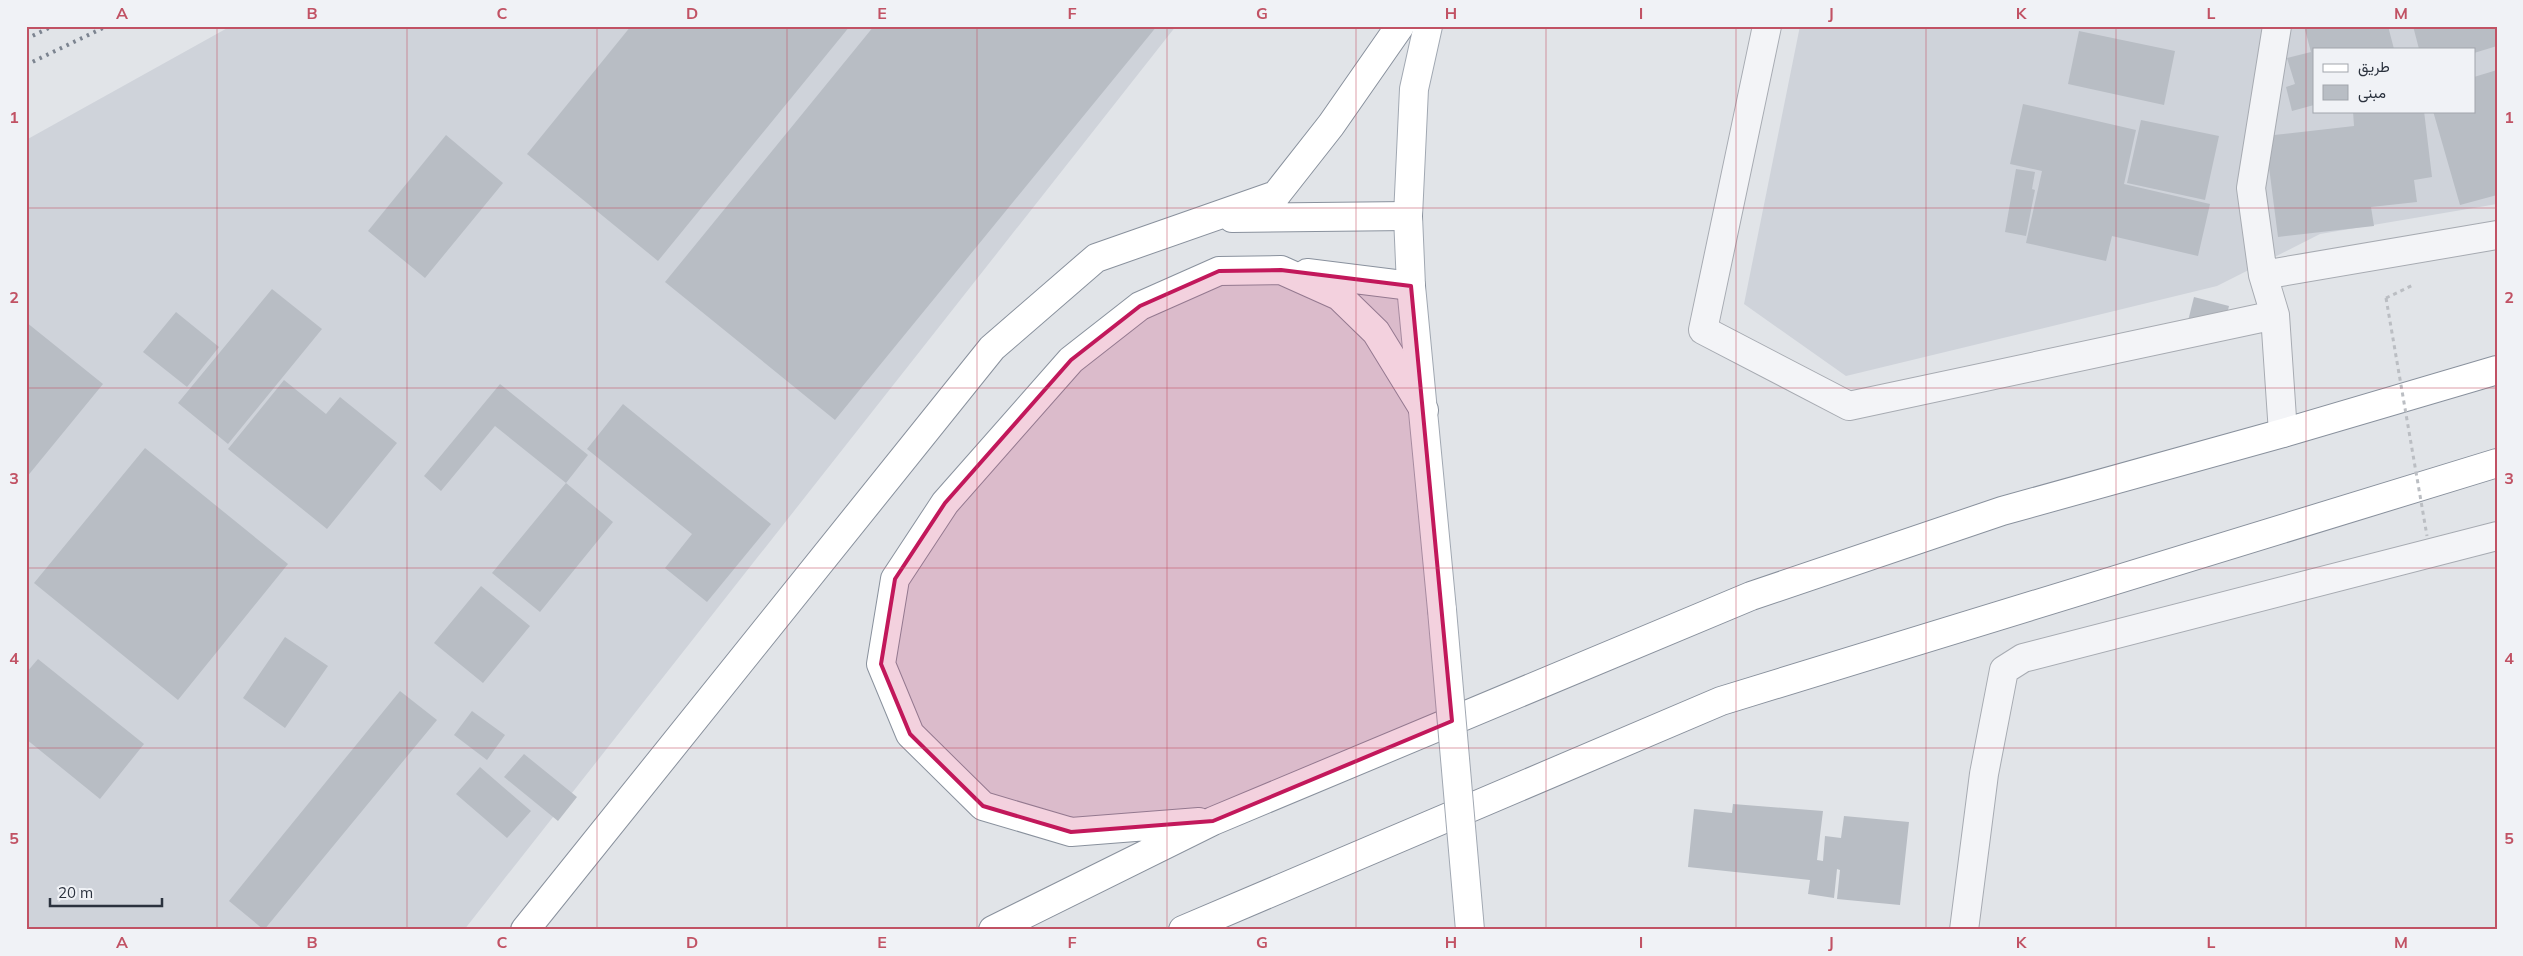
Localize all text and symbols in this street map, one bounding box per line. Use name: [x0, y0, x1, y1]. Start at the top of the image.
text: A: [116, 3, 128, 23]
text: B: [306, 3, 318, 23]
text: C: [497, 3, 508, 23]
text: D: [686, 3, 698, 23]
text: E: [877, 3, 887, 23]
text: F: [1067, 3, 1077, 23]
text: G: [1256, 3, 1268, 23]
text: H: [1445, 3, 1457, 23]
text: I: [1639, 3, 1643, 23]
text: J: [1828, 3, 1834, 23]
text: K: [2016, 3, 2028, 23]
text: L: [2207, 3, 2216, 23]
text: M: [2394, 3, 2408, 23]
legend: [2313, 48, 2476, 112]
text: طريق: [2358, 57, 2390, 77]
text: مبنى: [2358, 83, 2386, 103]
text: 1: [9, 107, 19, 127]
text: 1: [2504, 107, 2514, 127]
text: 2: [9, 287, 19, 307]
text: 2: [2504, 287, 2514, 307]
text: 3: [9, 468, 19, 488]
text: 3: [2504, 468, 2514, 488]
text: 4: [9, 648, 19, 668]
text: 4: [2504, 648, 2514, 668]
text: 5: [9, 828, 19, 848]
text: 5: [2504, 828, 2514, 848]
scale bar: [50, 876, 162, 908]
text: 20 m: [58, 883, 93, 902]
text: A: [116, 932, 128, 952]
text: B: [306, 932, 318, 952]
text: C: [497, 932, 508, 952]
text: D: [686, 932, 698, 952]
text: E: [877, 932, 887, 952]
text: F: [1067, 932, 1077, 952]
text: G: [1256, 932, 1268, 952]
text: H: [1445, 932, 1457, 952]
text: I: [1639, 932, 1643, 952]
text: J: [1828, 932, 1834, 952]
text: K: [2016, 932, 2028, 952]
text: L: [2207, 932, 2216, 952]
text: M: [2394, 932, 2408, 952]

